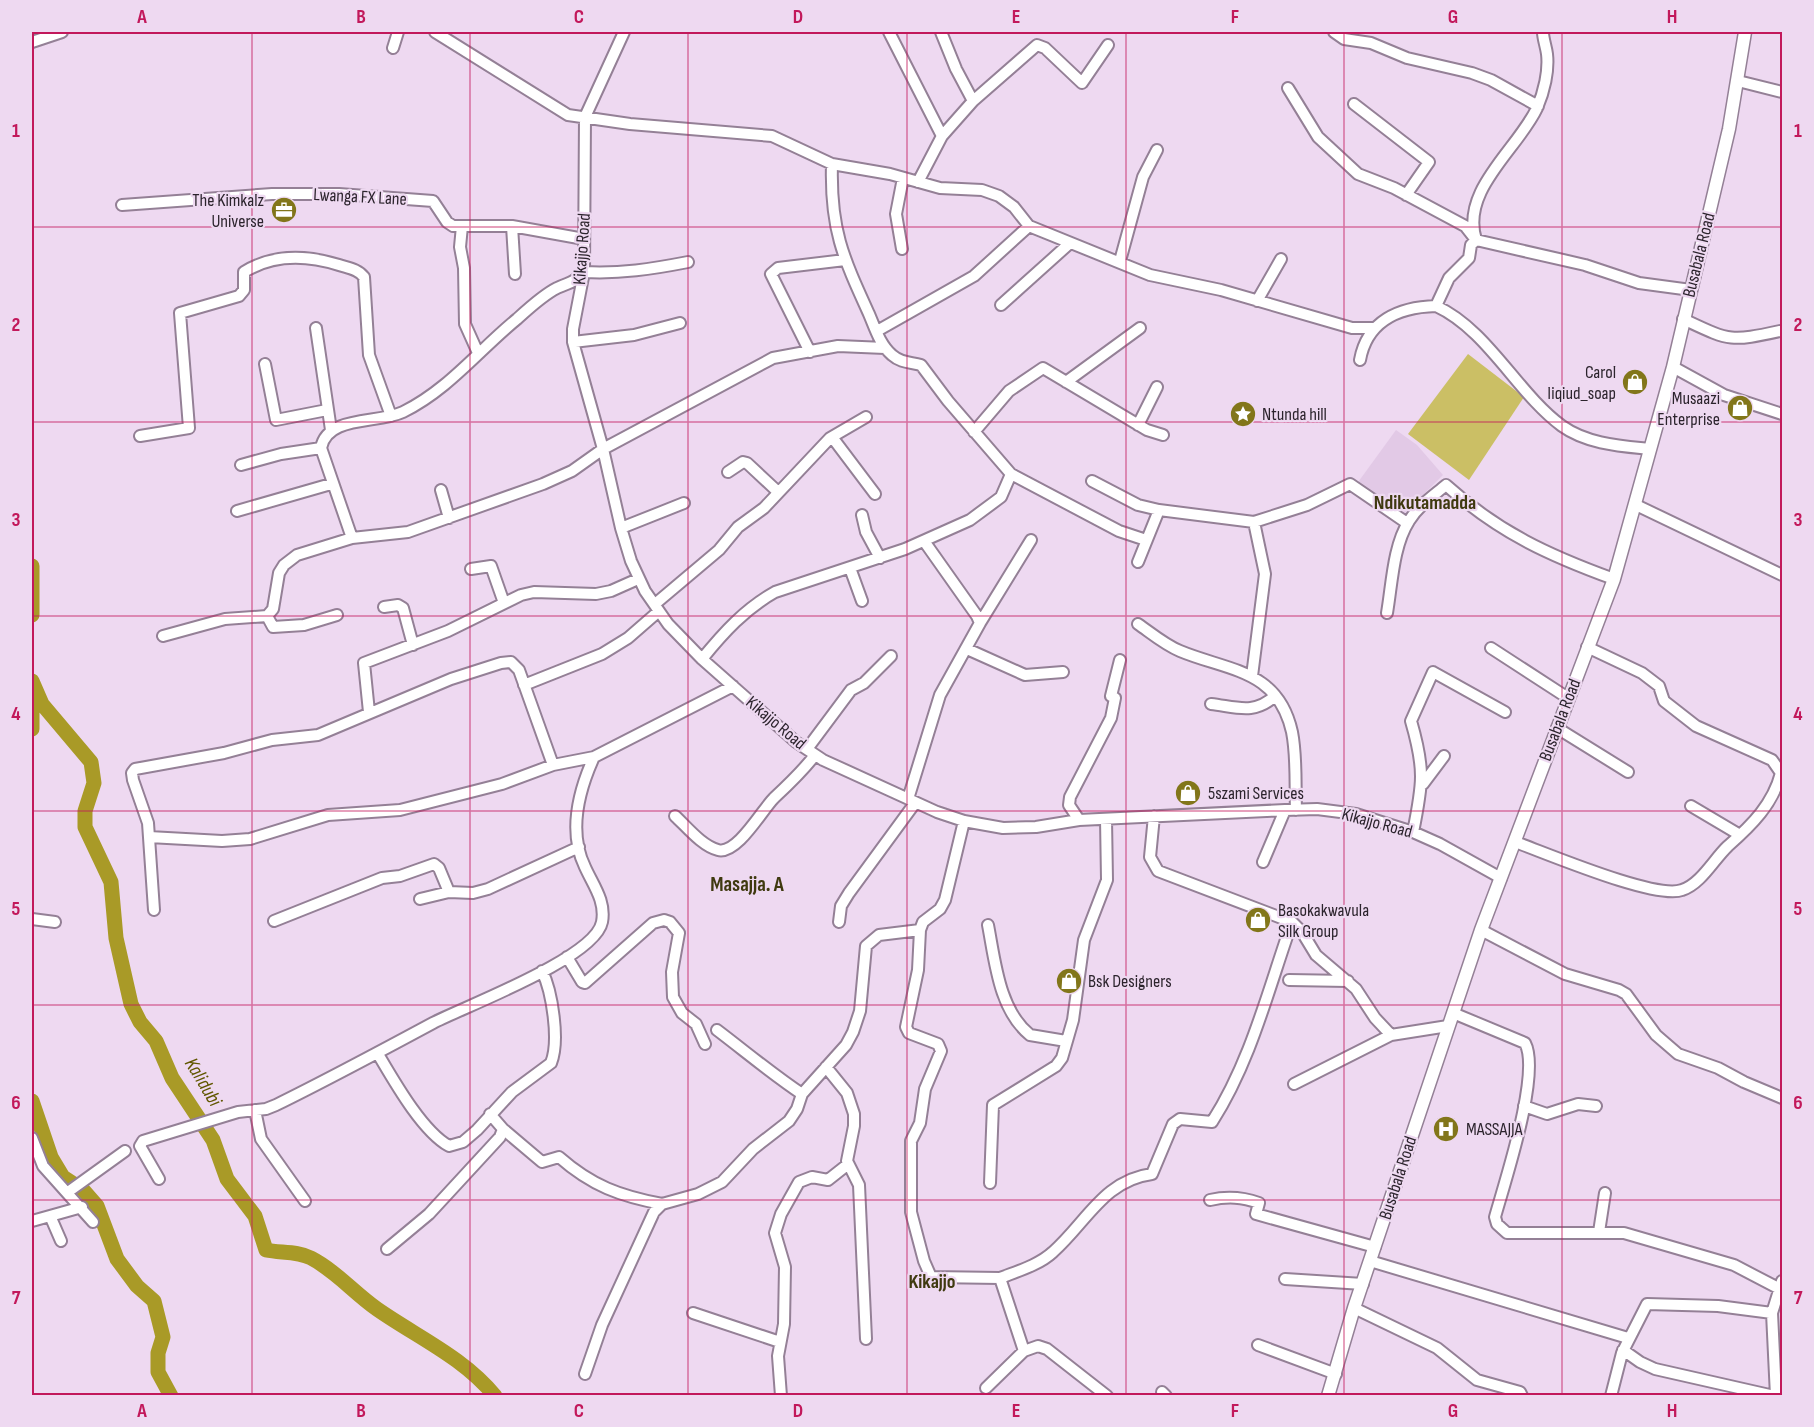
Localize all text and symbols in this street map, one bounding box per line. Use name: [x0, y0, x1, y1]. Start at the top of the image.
text: A: [136, 5, 147, 29]
text: B: [356, 5, 366, 29]
text: C: [574, 5, 584, 29]
text: D: [793, 5, 803, 29]
text: E: [1012, 5, 1020, 29]
text: F: [1231, 5, 1239, 29]
text: G: [1448, 5, 1458, 29]
text: H: [1667, 5, 1677, 29]
text: 1: [12, 119, 20, 143]
text: 1: [1794, 119, 1802, 143]
street label: Lwanga FX Lane: [313, 184, 407, 210]
place label: The Kimkalz Universe: [192, 190, 265, 232]
office icon: The Kimkalz Universe: [269, 195, 299, 225]
street label: Busabala Road: [1678, 211, 1720, 299]
street label: Kikajjo Road: [569, 212, 595, 286]
text: 2: [12, 313, 20, 337]
text: 2: [1794, 313, 1802, 337]
place label: Carol liqiud_soap: [1548, 362, 1616, 404]
shop icon: Carol liqiud_soap: [1620, 367, 1650, 397]
place label: Musaazi Enterprise: [1657, 388, 1720, 430]
shop icon: Musaazi Enterprise: [1725, 393, 1755, 423]
place icon: Ntunda hill: [1228, 399, 1258, 429]
place label: Ntunda hill: [1262, 404, 1327, 425]
district label: Ndikutamadda: [1374, 491, 1476, 515]
text: 3: [12, 508, 21, 532]
text: 3: [1794, 508, 1803, 532]
street label: Busabala Road: [1535, 676, 1585, 764]
street label: Kikajjo Road: [742, 692, 810, 754]
text: 4: [11, 702, 21, 726]
text: 4: [1793, 702, 1803, 726]
shop icon: 5szami Services: [1173, 778, 1203, 808]
place label: 5szami Services: [1208, 783, 1304, 804]
street label: Kikajjo Road: [1339, 804, 1415, 842]
district label: Masajja. A: [710, 872, 785, 897]
text: 5: [12, 897, 21, 921]
text: 5: [1794, 897, 1803, 921]
place label: Basokakwavula Silk Group: [1278, 900, 1369, 942]
shop icon: Basokakwavula Silk Group: [1243, 905, 1273, 935]
shop icon: Bsk Designers: [1054, 966, 1084, 996]
place label: Bsk Designers: [1088, 971, 1172, 992]
water label: Kalidubi: [179, 1053, 227, 1112]
text: 6: [11, 1091, 21, 1115]
text: 6: [1793, 1091, 1803, 1115]
hospital icon: MASSAJJA: [1431, 1114, 1461, 1144]
place label: MASSAJJA: [1466, 1119, 1523, 1140]
street label: Busabala Road: [1375, 1134, 1421, 1222]
district label: Kikajjo: [908, 1270, 956, 1294]
text: 7: [12, 1286, 21, 1310]
text: 7: [1794, 1286, 1803, 1310]
text: A: [136, 1399, 147, 1423]
text: B: [356, 1399, 366, 1423]
text: C: [574, 1399, 584, 1423]
text: D: [793, 1399, 803, 1423]
text: E: [1012, 1399, 1020, 1423]
text: F: [1231, 1399, 1239, 1423]
text: G: [1448, 1399, 1458, 1423]
text: H: [1667, 1399, 1677, 1423]

